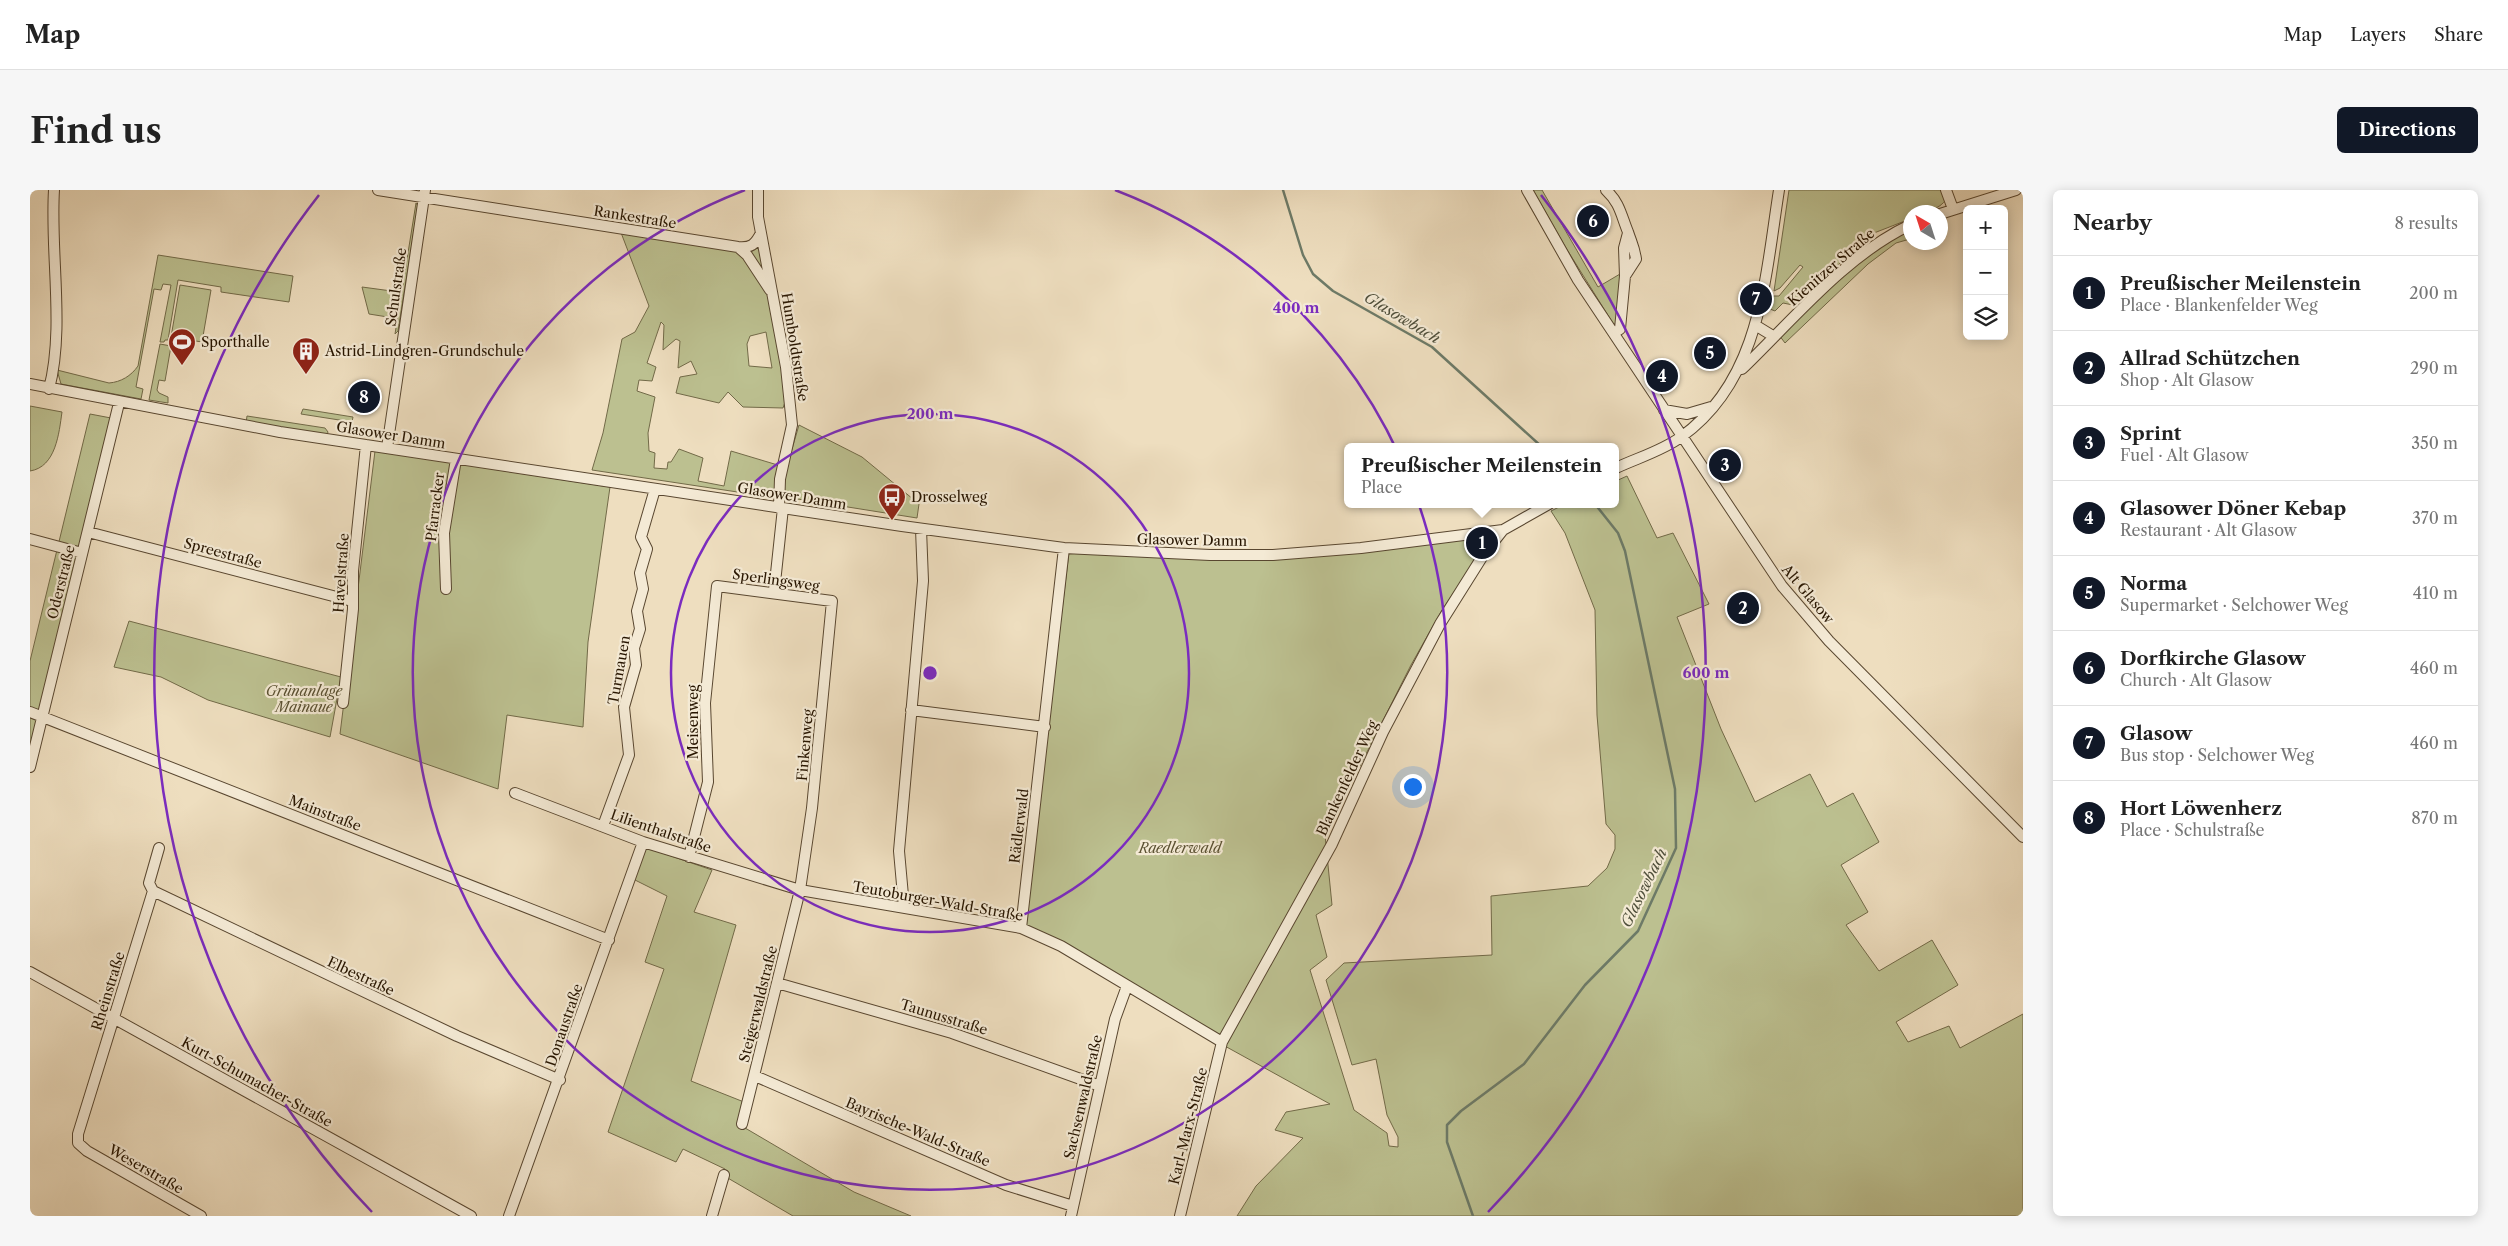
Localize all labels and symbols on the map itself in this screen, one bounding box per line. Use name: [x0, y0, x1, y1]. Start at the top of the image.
street label: Rankestraße: [592, 202, 678, 232]
pin: 6: [1577, 202, 1609, 240]
north arrow: [1903, 205, 1948, 250]
street label: Kienitzer Straße: [1784, 224, 1878, 310]
street label: Schulstraße: [382, 246, 410, 327]
pin: 7: [1740, 280, 1772, 318]
water label: Glasowbach: [1361, 287, 1444, 348]
street label: Humboldtstraße: [778, 291, 813, 403]
text: 400 m: [1273, 298, 1319, 317]
sports icon: Sporthalle: [167, 327, 197, 366]
place label: Sporthalle: [201, 333, 270, 351]
pin: 5: [1694, 334, 1726, 372]
building icon: Astrid-Lindgren-Grundschule: [291, 336, 321, 375]
place label: Astrid-Lindgren-Grundschule: [324, 342, 524, 360]
pin: 4: [1646, 357, 1678, 395]
pin: 8: [348, 378, 380, 416]
text: 200 m: [907, 404, 953, 423]
street label: Glasower Damm: [335, 417, 447, 453]
pin: 3: [1709, 446, 1741, 484]
street label: Pfarracker: [422, 471, 448, 543]
street label: Glasower Damm: [736, 478, 848, 514]
bus stop icon: Drosselweg: [877, 482, 907, 521]
place label: Drosselweg: [911, 488, 988, 506]
pin: 1: [1466, 524, 1498, 562]
street label: Glasower Damm: [1137, 530, 1247, 550]
street label: Havelstraße: [329, 532, 353, 613]
street label: Spreestraße: [182, 534, 264, 572]
street label: Oderstraße: [43, 543, 79, 621]
street label: Alt Glasow: [1777, 560, 1838, 628]
street label: Sperlingsweg: [731, 565, 821, 595]
pin: 2: [1727, 589, 1759, 627]
street label: Turmauen: [604, 634, 634, 706]
text: 600 m: [1683, 663, 1729, 682]
centre of rings: [921, 664, 939, 682]
park label: Grünanlage Mainaue: [266, 682, 343, 716]
street label: Meisenweg: [684, 684, 702, 759]
street label: Finkenweg: [793, 708, 817, 782]
street label: Blankenfelder Weg: [1312, 717, 1382, 839]
your location: [1400, 774, 1426, 800]
street label: Rädlerwald: [1005, 787, 1033, 864]
street label: Mainstraße: [286, 791, 364, 835]
street label: Lilienthalstraße: [608, 805, 714, 857]
park label: Raedlerwald: [1138, 839, 1223, 857]
water label: Glasowbach: [1616, 845, 1671, 930]
street label: Teutoburger-Wald-Straße: [851, 877, 1025, 925]
street label: Steigerwaldstraße: [735, 944, 781, 1064]
street label: Rheinstraße: [87, 949, 129, 1033]
street label: Elbestraße: [325, 953, 398, 999]
street label: Donaustraße: [541, 981, 587, 1069]
street label: Taunusstraße: [898, 995, 990, 1039]
street label: Kurt-Schumacher-Straße: [178, 1033, 336, 1131]
street label: Sachsenwaldstraße: [1060, 1033, 1106, 1161]
street label: Karl-Marx-Straße: [1165, 1065, 1211, 1186]
street label: Bayrische-Wald-Straße: [843, 1093, 993, 1171]
street label: Weserstraße: [104, 1140, 187, 1198]

